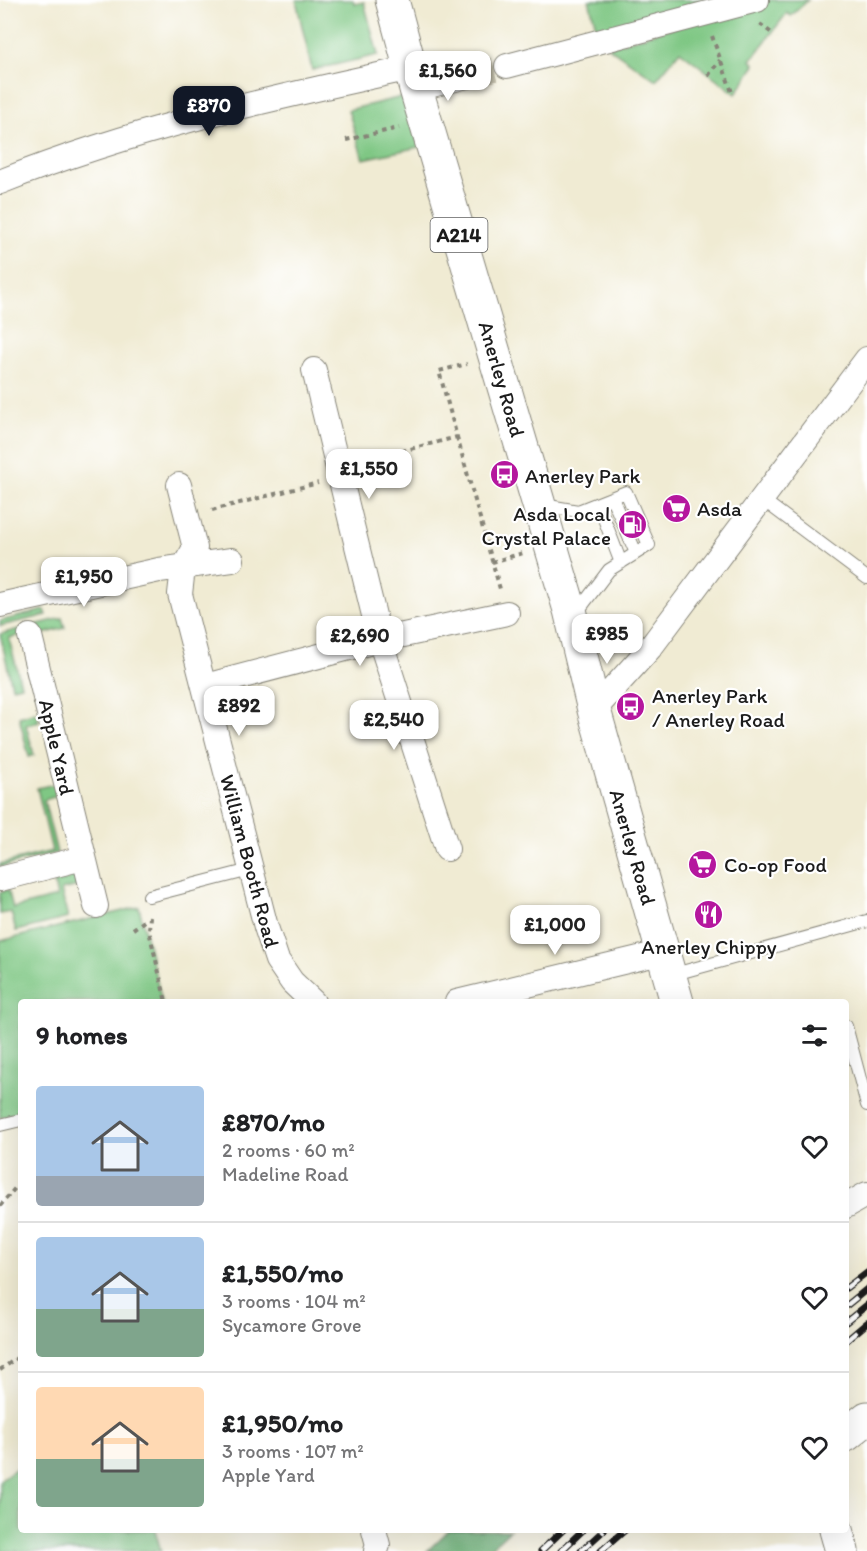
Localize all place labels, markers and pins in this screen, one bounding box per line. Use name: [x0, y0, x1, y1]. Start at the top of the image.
pin: £1,560: [399, 51, 497, 102]
pin: £870: [173, 86, 245, 137]
pin: £1,550: [320, 449, 418, 500]
bus stop icon: Anerley Park: [488, 459, 520, 491]
place label: Anerley Park: [525, 463, 641, 488]
supermarket icon: Asda: [660, 492, 692, 524]
place label: Asda: [697, 496, 742, 521]
place label: Asda Local Crystal Palace: [482, 501, 611, 550]
fuel station icon: Asda Local Crystal Palace: [616, 509, 648, 541]
pin: £1,950: [35, 557, 133, 608]
pin: £985: [571, 614, 643, 665]
pin: £2,690: [311, 616, 409, 667]
place label: Anerley Park / Anerley Road: [652, 683, 785, 732]
pin: £892: [203, 686, 275, 737]
bus stop icon: Anerley Park / Anerley Road: [615, 691, 647, 723]
pin: £2,540: [345, 700, 443, 751]
supermarket icon: Co-op Food: [687, 848, 719, 880]
place label: Co-op Food: [724, 852, 827, 877]
restaurant icon: Anerley Chippy: [693, 899, 725, 931]
pin: £1,000: [506, 905, 604, 956]
place label: Anerley Chippy: [641, 934, 777, 959]

